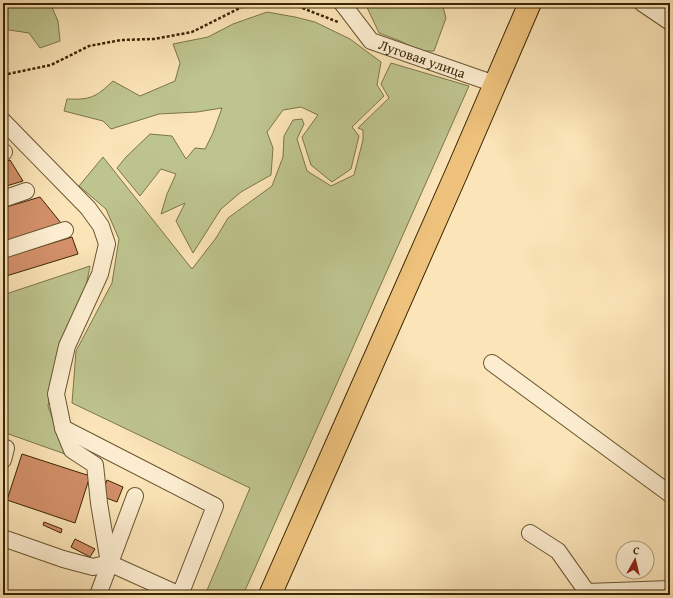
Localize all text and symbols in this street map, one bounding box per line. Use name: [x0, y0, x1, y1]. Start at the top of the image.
street label: Луговая улица: [376, 34, 469, 83]
north arrow: [615, 540, 655, 580]
text: С: [632, 542, 641, 558]

